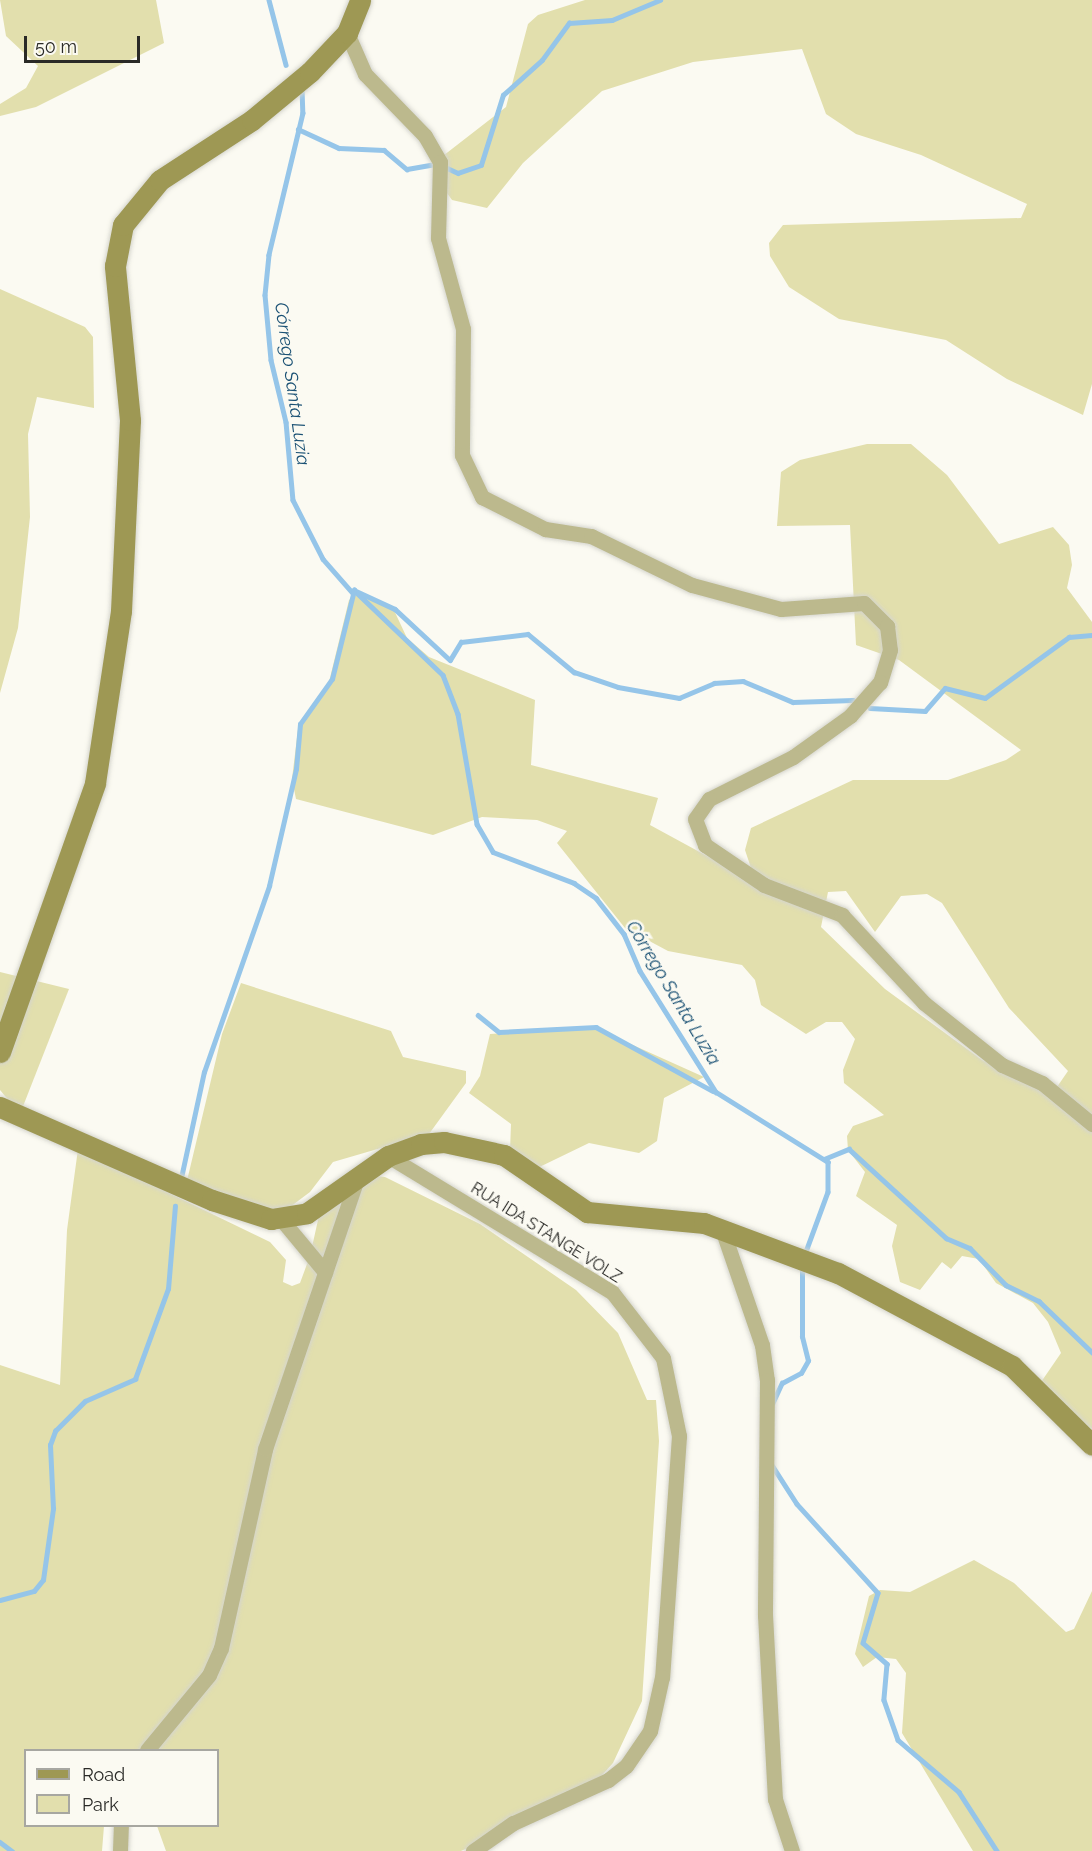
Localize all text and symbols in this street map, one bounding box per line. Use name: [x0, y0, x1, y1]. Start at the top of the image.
scale bar: [27, 24, 142, 62]
text: 50 m: [35, 36, 77, 57]
water label: Córrego Santa Luzia: [270, 301, 314, 467]
water label: Córrego Santa Luzia: [621, 917, 725, 1069]
street label: RUA IDA STANGE VOLZ: [466, 1178, 626, 1288]
legend: [24, 1749, 219, 1827]
text: Road: [82, 1764, 125, 1785]
text: Park: [82, 1794, 119, 1815]

